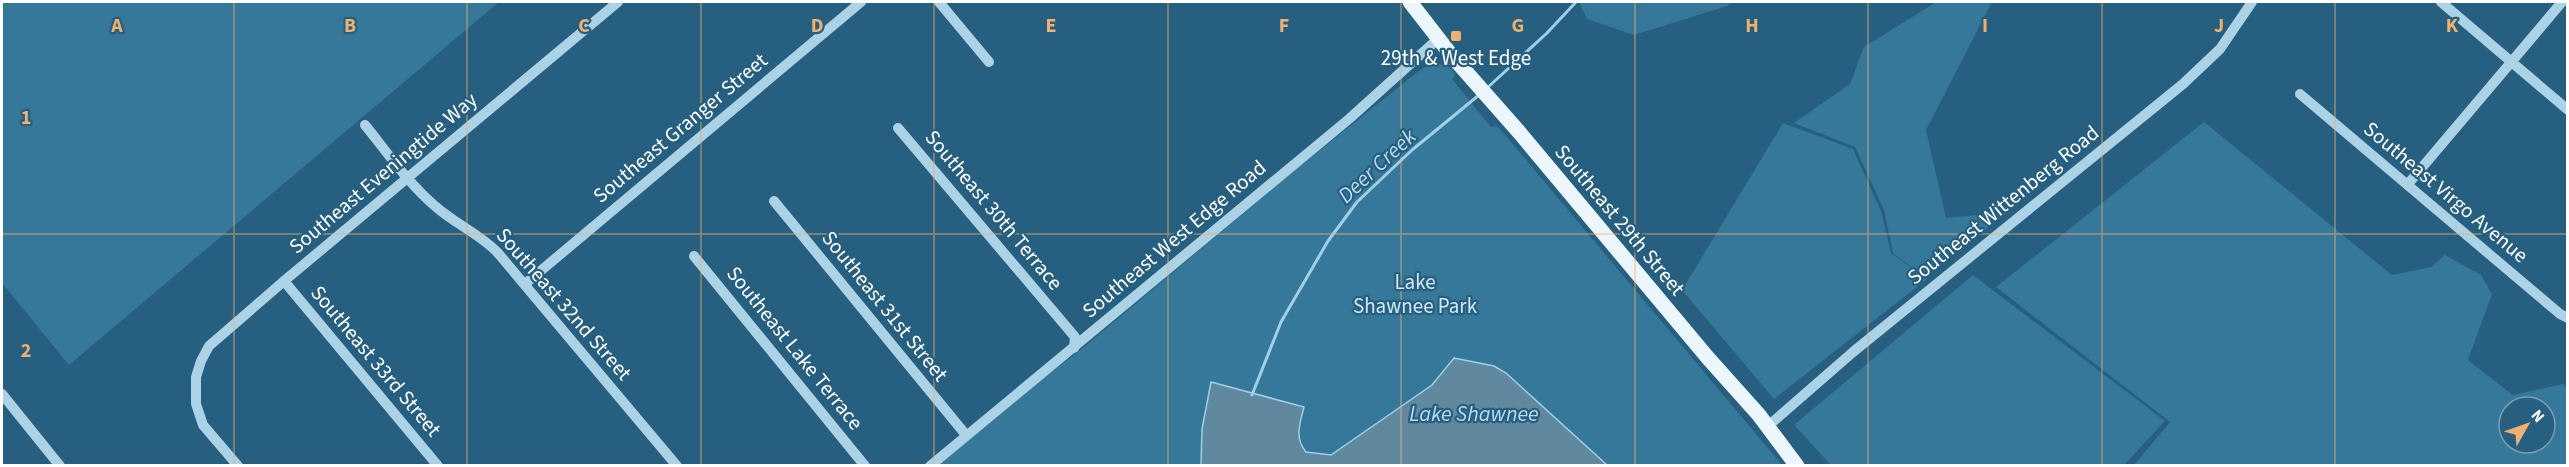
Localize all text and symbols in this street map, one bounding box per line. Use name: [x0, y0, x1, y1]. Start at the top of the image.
text: A: [110, 12, 123, 40]
text: B: [344, 12, 356, 40]
text: C: [578, 12, 590, 40]
text: D: [811, 12, 823, 40]
text: E: [1046, 12, 1056, 40]
text: F: [1279, 12, 1289, 40]
text: G: [1512, 12, 1524, 40]
text: H: [1745, 12, 1759, 40]
text: I: [1982, 12, 1988, 40]
text: J: [2214, 12, 2224, 40]
text: K: [2446, 12, 2459, 40]
marker: 29th & West Edge: [1449, 29, 1463, 43]
place label: 29th & West Edge: [1381, 43, 1531, 73]
street label: Southeast Granger Street: [586, 46, 774, 210]
street label: Southeast Eveningtide Way: [282, 85, 484, 261]
text: 1: [21, 104, 31, 132]
street label: Southeast Virgo Avenue: [2357, 114, 2535, 270]
street label: Southeast Wittenberg Road: [1901, 118, 2105, 292]
water label: Deer Creek: [1331, 121, 1424, 211]
street label: Southeast 30th Terrace: [918, 123, 1070, 297]
street label: Southeast 29th Street: [1548, 138, 1692, 302]
street label: Southeast West Edge Road: [1075, 153, 1273, 325]
street label: Southeast 32nd Street: [489, 221, 639, 387]
street label: Southeast 31st Street: [815, 224, 955, 388]
street label: Southeast Lake Terrace: [720, 260, 870, 436]
park label: Lake Shawnee Park: [1353, 267, 1478, 321]
street label: Southeast 33rd Street: [304, 279, 448, 443]
text: 2: [21, 337, 31, 365]
north arrow: [2497, 395, 2557, 455]
water label: Lake Shawnee: [1409, 398, 1539, 430]
text: N: [2526, 405, 2550, 427]

